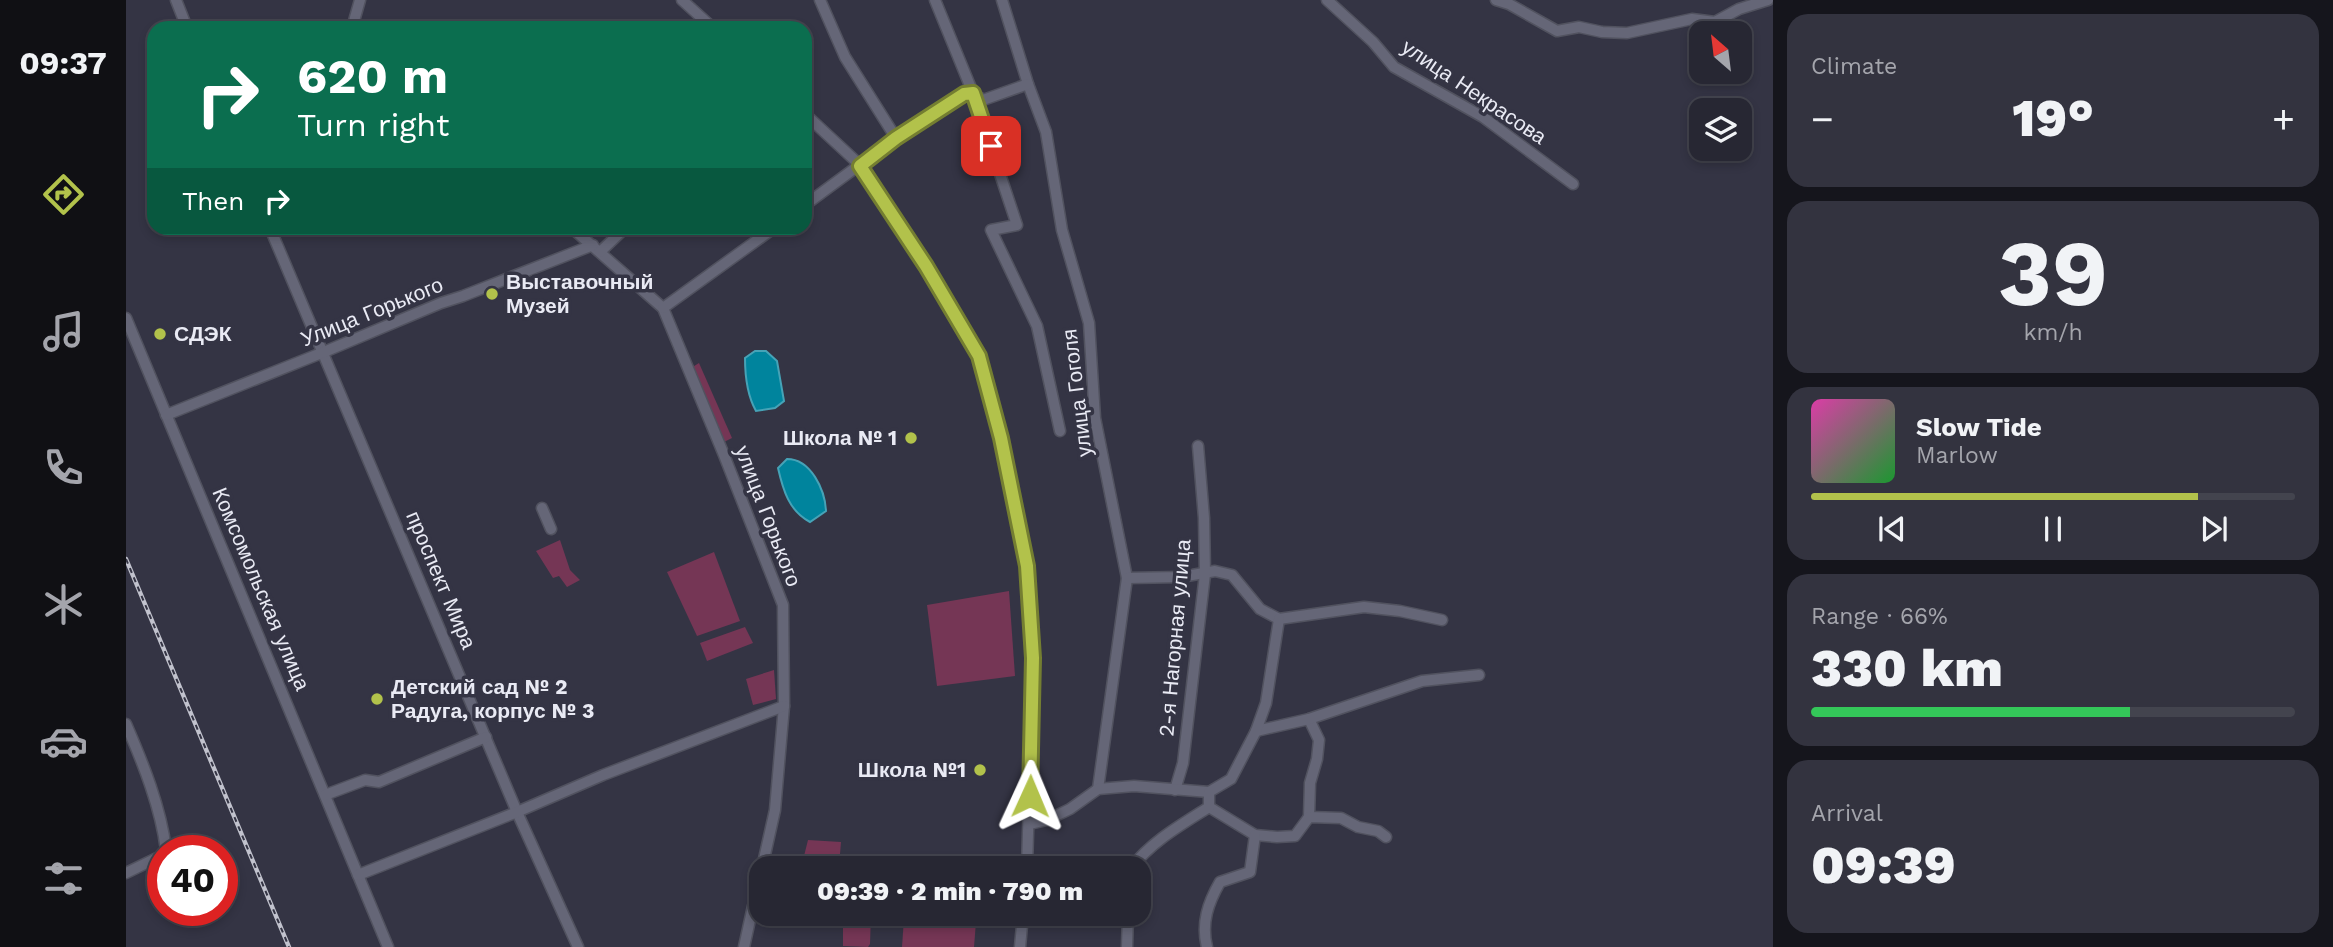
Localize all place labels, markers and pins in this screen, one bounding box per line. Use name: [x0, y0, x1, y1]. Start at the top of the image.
pin: [961, 116, 1021, 176]
place label: Выставочный Музей: [506, 269, 653, 318]
marker: Выставочный Музей: [484, 286, 500, 302]
place label: СДЭК: [174, 321, 232, 346]
marker: СДЭК: [152, 326, 168, 342]
place label: Школа № 1: [783, 425, 897, 450]
marker: Школа № 1: [903, 430, 919, 446]
place label: Детский сад № 2 Радуга, корпус № 3: [391, 674, 595, 723]
marker: Детский сад № 2 Радуга, корпус № 3: [369, 691, 385, 707]
place label: Школа №1: [858, 757, 966, 782]
marker: Школа №1: [972, 762, 988, 778]

